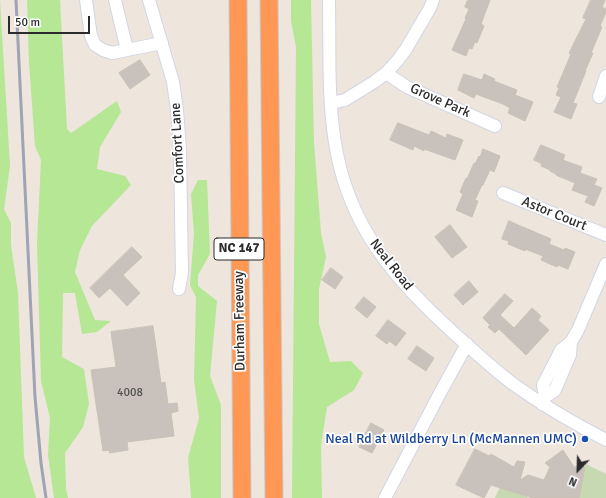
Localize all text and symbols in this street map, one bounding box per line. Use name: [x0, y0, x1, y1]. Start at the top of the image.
scale bar: [10, 8, 92, 34]
text: 50 m: [15, 15, 40, 30]
street label: Grove Park: [407, 80, 473, 122]
street label: Comfort Lane: [167, 102, 189, 184]
street label: Astor Court: [519, 193, 589, 235]
street label: Neal Road: [366, 236, 416, 294]
road number: NC 147: [214, 238, 264, 260]
street label: Durham Freeway: [231, 271, 249, 371]
house number: 4008: [117, 386, 143, 400]
place label: Neal Rd at Wildberry Ln (McMannen UMC): [325, 431, 577, 447]
marker: Neal Rd at Wildberry Ln (McMannen UMC): [580, 434, 590, 444]
north arrow: [558, 450, 598, 490]
text: N: [567, 474, 579, 489]

